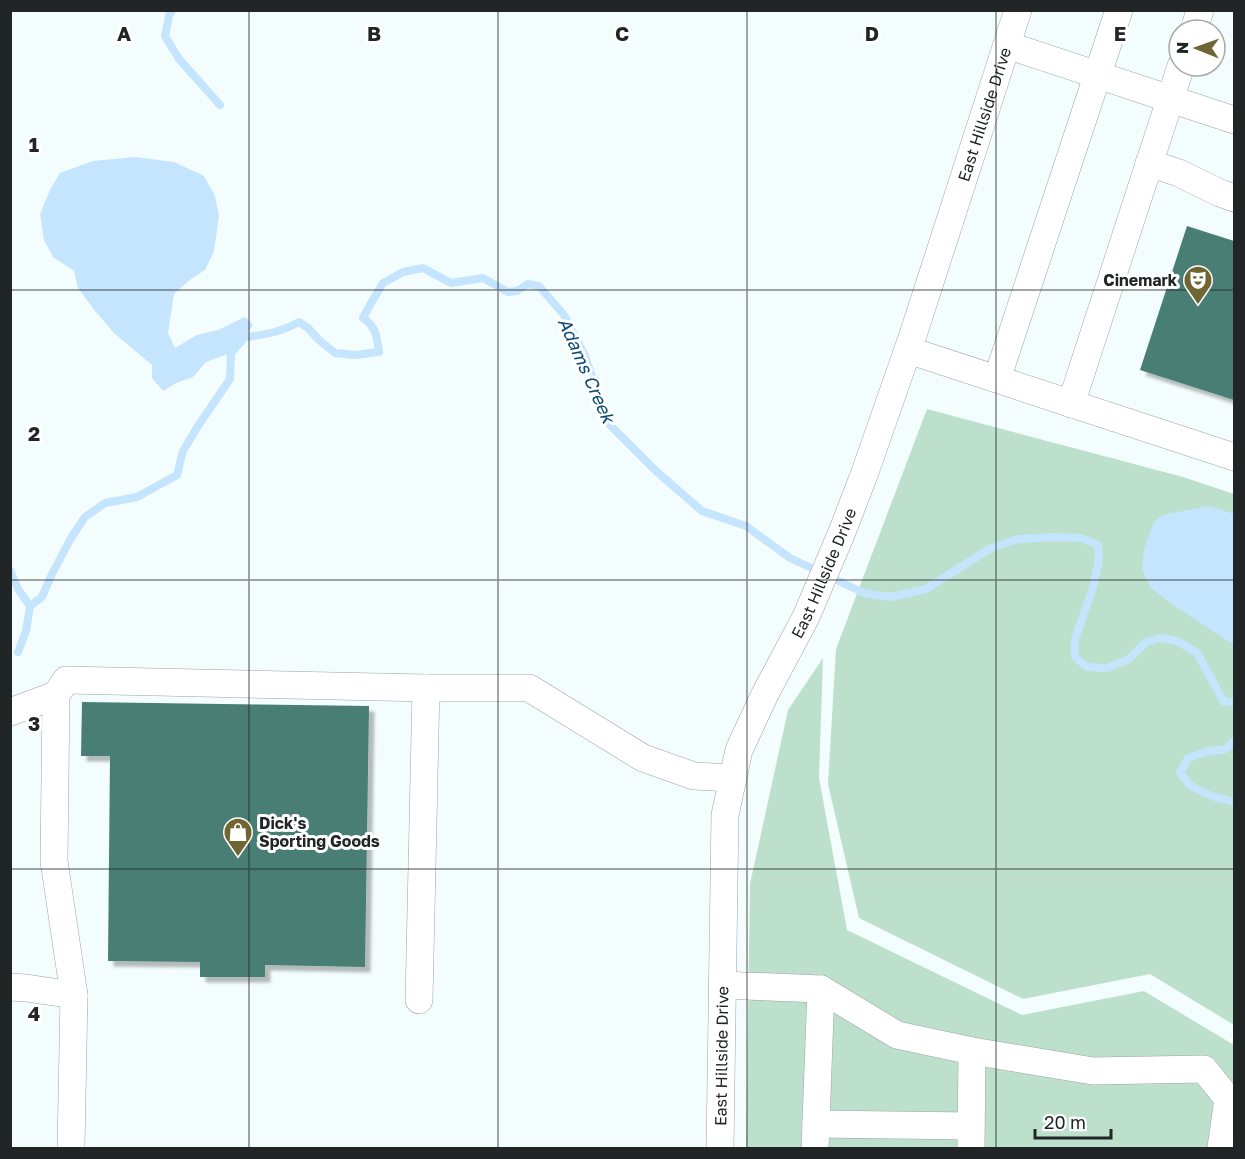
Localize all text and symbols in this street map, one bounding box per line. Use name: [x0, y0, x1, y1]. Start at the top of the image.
north arrow: [1167, 18, 1227, 78]
text: A: [117, 21, 131, 45]
text: B: [367, 21, 381, 45]
text: C: [615, 21, 629, 45]
text: D: [865, 21, 879, 45]
text: E: [1114, 21, 1126, 45]
text: N: [1172, 41, 1192, 54]
street label: East Hillside Drive: [953, 45, 1015, 184]
text: 1: [29, 132, 39, 156]
theatre icon: Cinemark: [1182, 264, 1214, 306]
place label: Cinemark: [1103, 270, 1178, 290]
water label: Adams Creek: [554, 314, 621, 428]
text: 2: [28, 421, 40, 445]
street label: East Hillside Drive: [787, 505, 860, 642]
text: 3: [28, 711, 40, 735]
place label: Dick's Sporting Goods: [259, 813, 380, 851]
shop icon: Dick's Sporting Goods: [222, 816, 254, 858]
street label: East Hillside Drive: [710, 986, 732, 1126]
text: 4: [28, 1001, 40, 1025]
scale bar: [1035, 1102, 1112, 1140]
text: 20 m: [1044, 1111, 1086, 1133]

